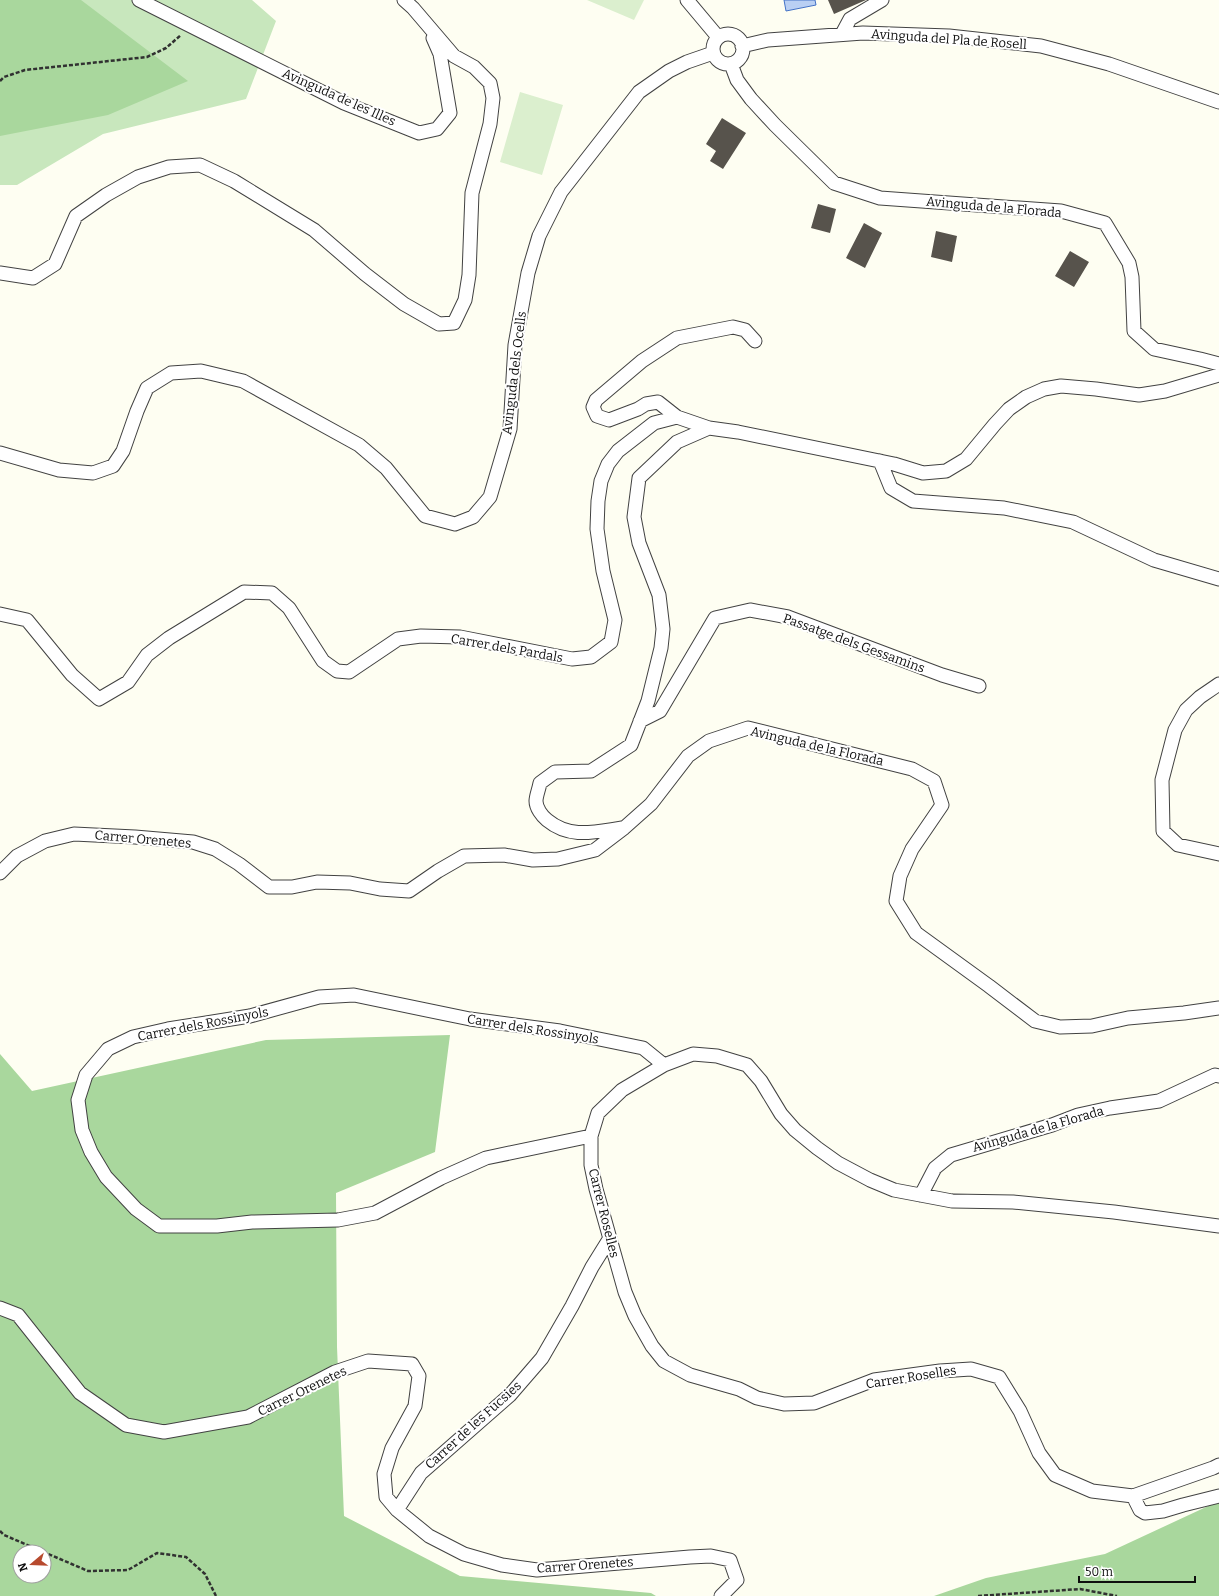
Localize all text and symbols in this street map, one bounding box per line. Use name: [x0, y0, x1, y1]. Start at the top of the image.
street label: Avinguda del Pla de Rosell: [871, 26, 1028, 52]
street label: Avinguda de les Illes: [280, 65, 398, 129]
street label: Avinguda de la Florada: [926, 194, 1062, 220]
street label: Avinguda dels Ocells: [499, 310, 529, 436]
street label: Passatge dels Gessamins: [781, 610, 927, 676]
street label: Carrer dels Pardals: [450, 631, 564, 665]
street label: Avinguda de la Florada: [749, 723, 885, 769]
street label: Carrer Orenetes: [94, 827, 192, 851]
street label: Carrer dels Rossinyols: [136, 1004, 270, 1044]
street label: Carrer dels Rossinyols: [466, 1011, 600, 1047]
street label: Avinguda de la Florada: [970, 1103, 1106, 1155]
street label: Carrer Roselles: [586, 1167, 622, 1259]
street label: Carrer Roselles: [865, 1362, 957, 1392]
street label: Carrer Orenetes: [255, 1363, 349, 1419]
street label: Carrer de les Fucsies: [422, 1378, 524, 1472]
north arrow: [12, 1544, 52, 1584]
street label: Carrer Orenetes: [536, 1554, 634, 1576]
scale bar: [1079, 1558, 1195, 1584]
text: N: [15, 1560, 31, 1573]
text: 50 m: [1085, 1565, 1114, 1579]

